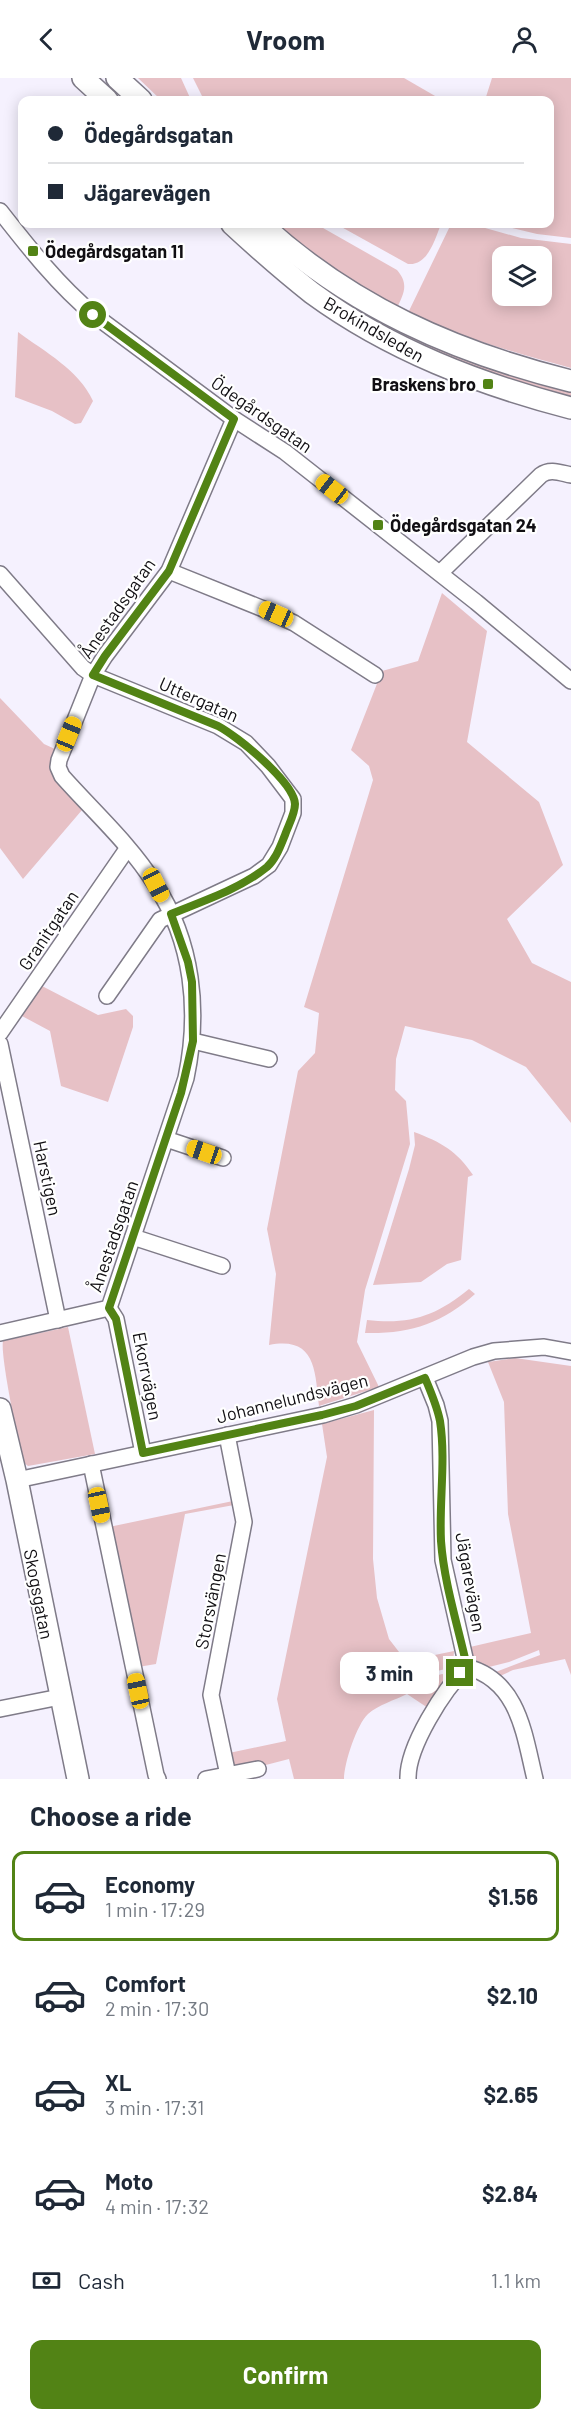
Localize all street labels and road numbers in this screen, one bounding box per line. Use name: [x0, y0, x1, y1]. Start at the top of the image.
street label: Brokindsleden: [320, 291, 428, 367]
street label: Ödegårdsgatan: [207, 371, 317, 457]
street label: Ånestadsgatan: [74, 554, 160, 662]
street label: Uttergatan: [156, 672, 242, 726]
street label: Granitgatan: [13, 886, 83, 974]
street label: Harstigen: [29, 1138, 67, 1218]
street label: Ånestadsgatan: [84, 1177, 142, 1295]
street label: Ekorrvägen: [129, 1330, 167, 1422]
street label: Johannelundsvägen: [214, 1368, 370, 1428]
street label: Jägarevägen: [451, 1531, 491, 1633]
street label: Skogsgatan: [19, 1547, 59, 1641]
street label: Storsvängen: [190, 1551, 230, 1651]

